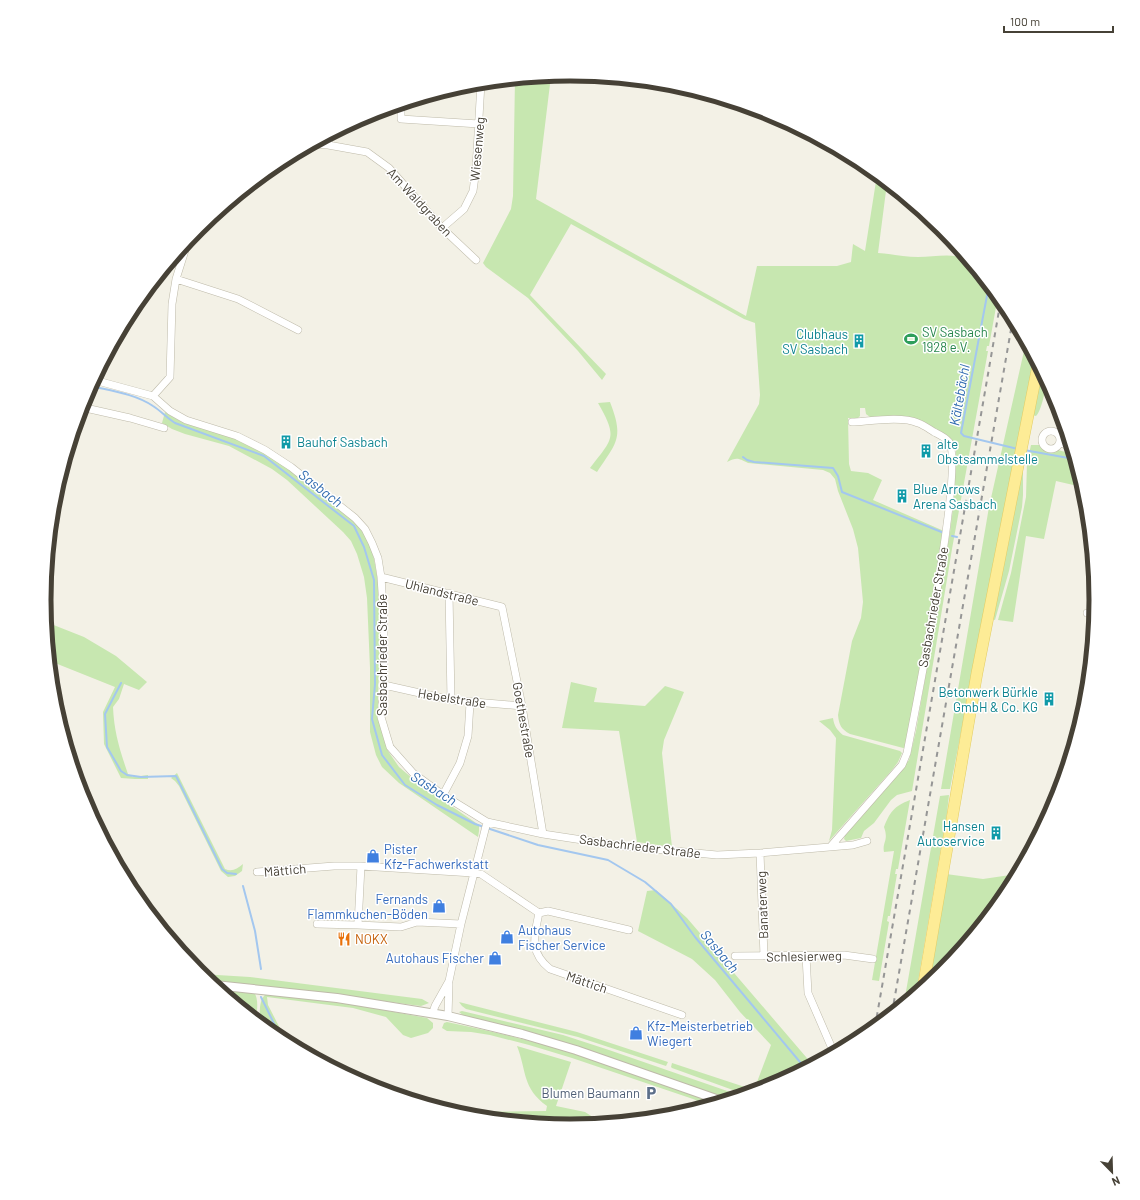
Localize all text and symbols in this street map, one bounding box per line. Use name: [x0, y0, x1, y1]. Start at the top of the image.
scale bar: [1004, 8, 1113, 34]
text: 100 m: [1010, 14, 1040, 28]
street label: Wiesenweg: [466, 116, 488, 182]
street label: Am Waldgraben: [384, 164, 456, 240]
place label: SV Sasbach 1928 e.V.: [922, 324, 988, 355]
place label: Clubhaus SV Sasbach: [782, 326, 848, 357]
sports icon: SV Sasbach 1928 e.V.: [903, 331, 919, 347]
building icon: Clubhaus SV Sasbach: [851, 333, 867, 349]
water label: Kältebächl: [945, 363, 973, 427]
building icon: Bauhof Sasbach: [278, 434, 294, 450]
place label: Bauhof Sasbach: [297, 434, 388, 450]
place label: alte Obstsammelstelle: [937, 436, 1038, 467]
building icon: alte Obstsammelstelle: [918, 443, 934, 459]
water label: Sasbach: [296, 466, 346, 510]
place label: Blue Arrows Arena Sasbach: [913, 481, 997, 512]
building icon: Blue Arrows Arena Sasbach: [894, 488, 910, 504]
street label: Sasbachrieder Straße: [915, 545, 951, 669]
street label: Uhlandstraße: [403, 575, 481, 609]
street label: Sasbachrieder Straße: [374, 594, 390, 716]
street label: Goethestraße: [509, 681, 539, 759]
place label: Betonwerk Bürkle GmbH & Co. KG: [938, 684, 1038, 715]
street label: Hebelstraße: [417, 685, 487, 711]
building icon: Betonwerk Bürkle GmbH & Co. KG: [1041, 691, 1057, 707]
water label: Sasbach: [408, 767, 460, 809]
place label: Hansen Autoservice: [917, 818, 985, 849]
building icon: Hansen Autoservice: [988, 825, 1004, 841]
street label: Sasbachrieder Straße: [578, 831, 702, 861]
place label: Pister Kfz-Fachwerkstatt: [384, 841, 489, 872]
shop icon: Pister Kfz-Fachwerkstatt: [365, 848, 381, 864]
street label: Mättich: [263, 860, 307, 880]
street label: Banaterweg: [753, 871, 771, 939]
place label: Fernands Flammkuchen-Böden: [307, 891, 428, 922]
shop icon: Fernands Flammkuchen-Böden: [431, 898, 447, 914]
place label: Autohaus Fischer Service: [518, 922, 606, 953]
water label: Sasbach: [697, 926, 743, 976]
shop icon: Autohaus Fischer Service: [499, 929, 515, 945]
restaurant icon: NOKX: [336, 931, 352, 947]
place label: NOKX: [355, 931, 388, 947]
street label: Schlesierweg: [766, 947, 842, 965]
place label: Autohaus Fischer: [386, 950, 484, 966]
shop icon: Autohaus Fischer: [487, 950, 503, 966]
street label: Mättich: [564, 968, 610, 996]
place label: Kfz-Meisterbetrieb Wiegert: [647, 1018, 753, 1049]
shop icon: Kfz-Meisterbetrieb Wiegert: [628, 1025, 644, 1041]
place label: Blumen Baumann: [542, 1085, 640, 1101]
parking icon: Blumen Baumann: [643, 1085, 659, 1101]
north arrow: [1092, 1152, 1132, 1192]
text: N: [1110, 1174, 1122, 1189]

